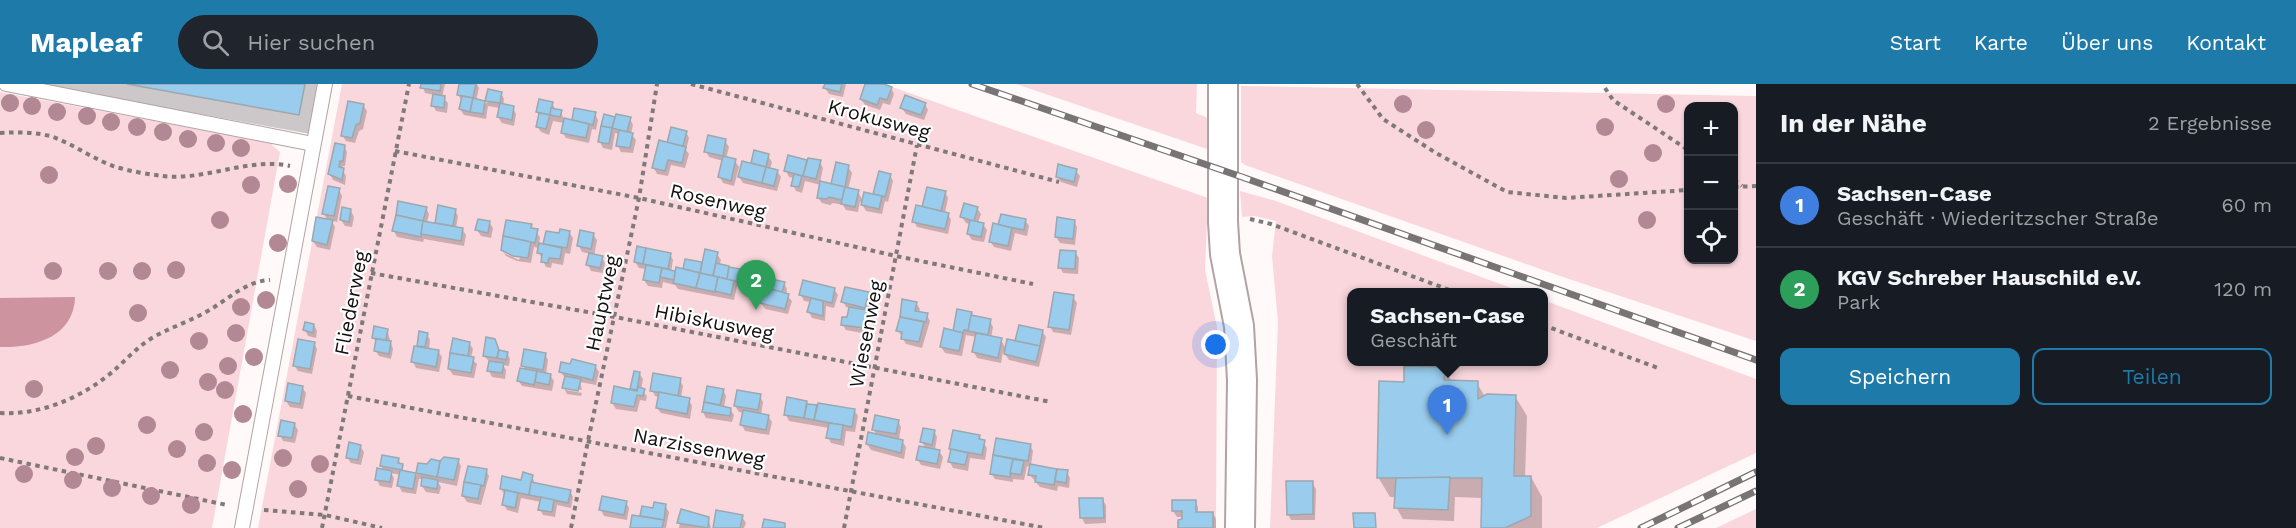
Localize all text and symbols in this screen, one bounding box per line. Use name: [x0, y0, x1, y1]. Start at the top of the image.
search box: [178, 15, 598, 69]
text: Mapleaf: [30, 26, 142, 59]
icon: search: [199, 26, 232, 59]
text: Hier suchen: [247, 30, 375, 55]
text: Start: [1890, 30, 1941, 55]
text: Karte: [1974, 30, 2028, 55]
text: Über uns: [2061, 30, 2153, 55]
text: Kontakt: [2186, 30, 2266, 55]
street label: Krokusweg: [825, 94, 933, 144]
map controls: [1684, 102, 1738, 264]
button: +: [1684, 102, 1738, 156]
text: In der Nähe: [1780, 108, 1927, 138]
text: 2 Ergebnisse: [2148, 111, 2272, 135]
button: −: [1684, 156, 1738, 210]
street label: Rosenweg: [668, 178, 769, 224]
text: Sachsen-Case: [1837, 181, 1992, 206]
text: 1: [1795, 193, 1804, 217]
text: 60 m: [2222, 193, 2272, 217]
text: Geschäft · Wiederitzscher Straße: [1837, 206, 2158, 230]
button: locate: [1684, 210, 1738, 264]
street label: Fliederweg: [329, 248, 373, 357]
street label: Hauptweg: [580, 252, 624, 353]
pin: 2: [736, 260, 776, 310]
text: KGV Schreber Hauschild e.V.: [1837, 265, 2141, 290]
text: 2: [1794, 277, 1805, 301]
text: 120 m: [2214, 277, 2272, 301]
street label: Wiesenweg: [844, 278, 888, 390]
popup: [1347, 288, 1548, 366]
text: Park: [1837, 290, 1880, 314]
street label: Hibiskusweg: [653, 299, 776, 345]
text: Sachsen-Case: [1370, 303, 1525, 328]
text: Geschäft: [1370, 328, 1457, 352]
your location: [1201, 330, 1230, 359]
button: Speichern: [1780, 348, 2020, 405]
button: Teilen: [2032, 348, 2272, 405]
pin: 1: [1428, 386, 1466, 435]
street label: Narzissenweg: [631, 422, 767, 472]

